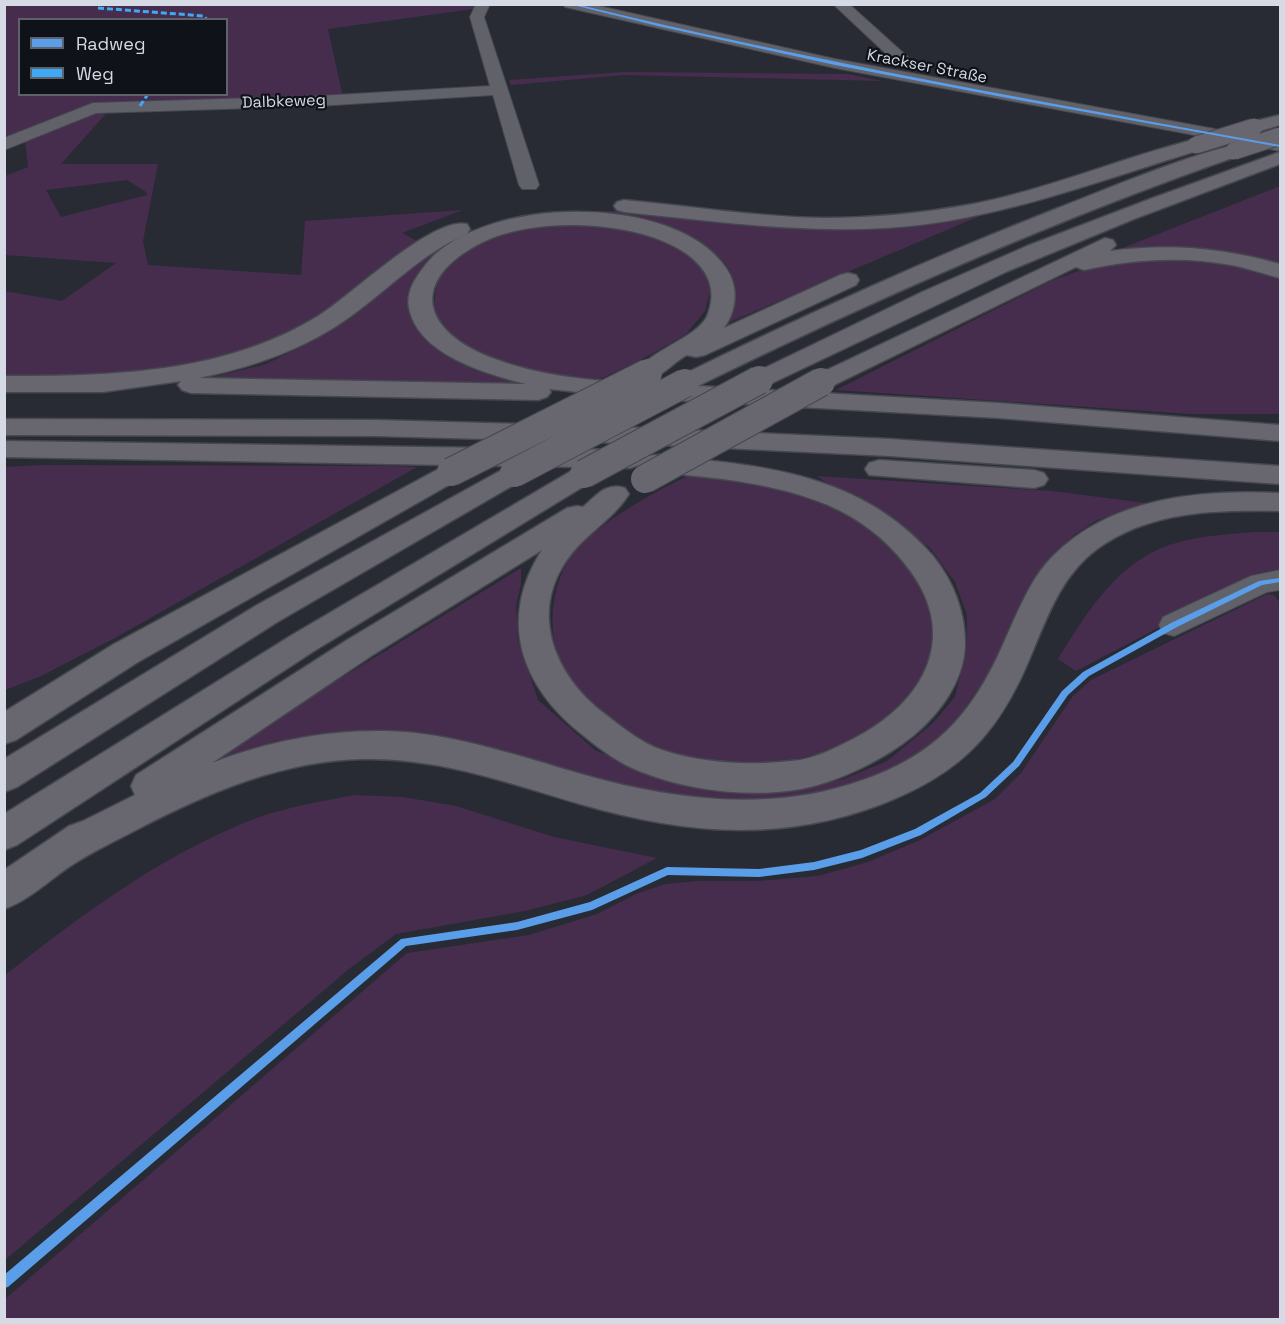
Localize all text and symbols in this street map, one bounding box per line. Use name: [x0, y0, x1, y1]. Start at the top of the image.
legend: [18, 18, 228, 96]
text: Radweg: [76, 32, 146, 55]
street label: Krackser Straße: [865, 46, 989, 88]
text: Weg: [76, 62, 114, 85]
street label: Dalbkeweg: [242, 91, 326, 113]

